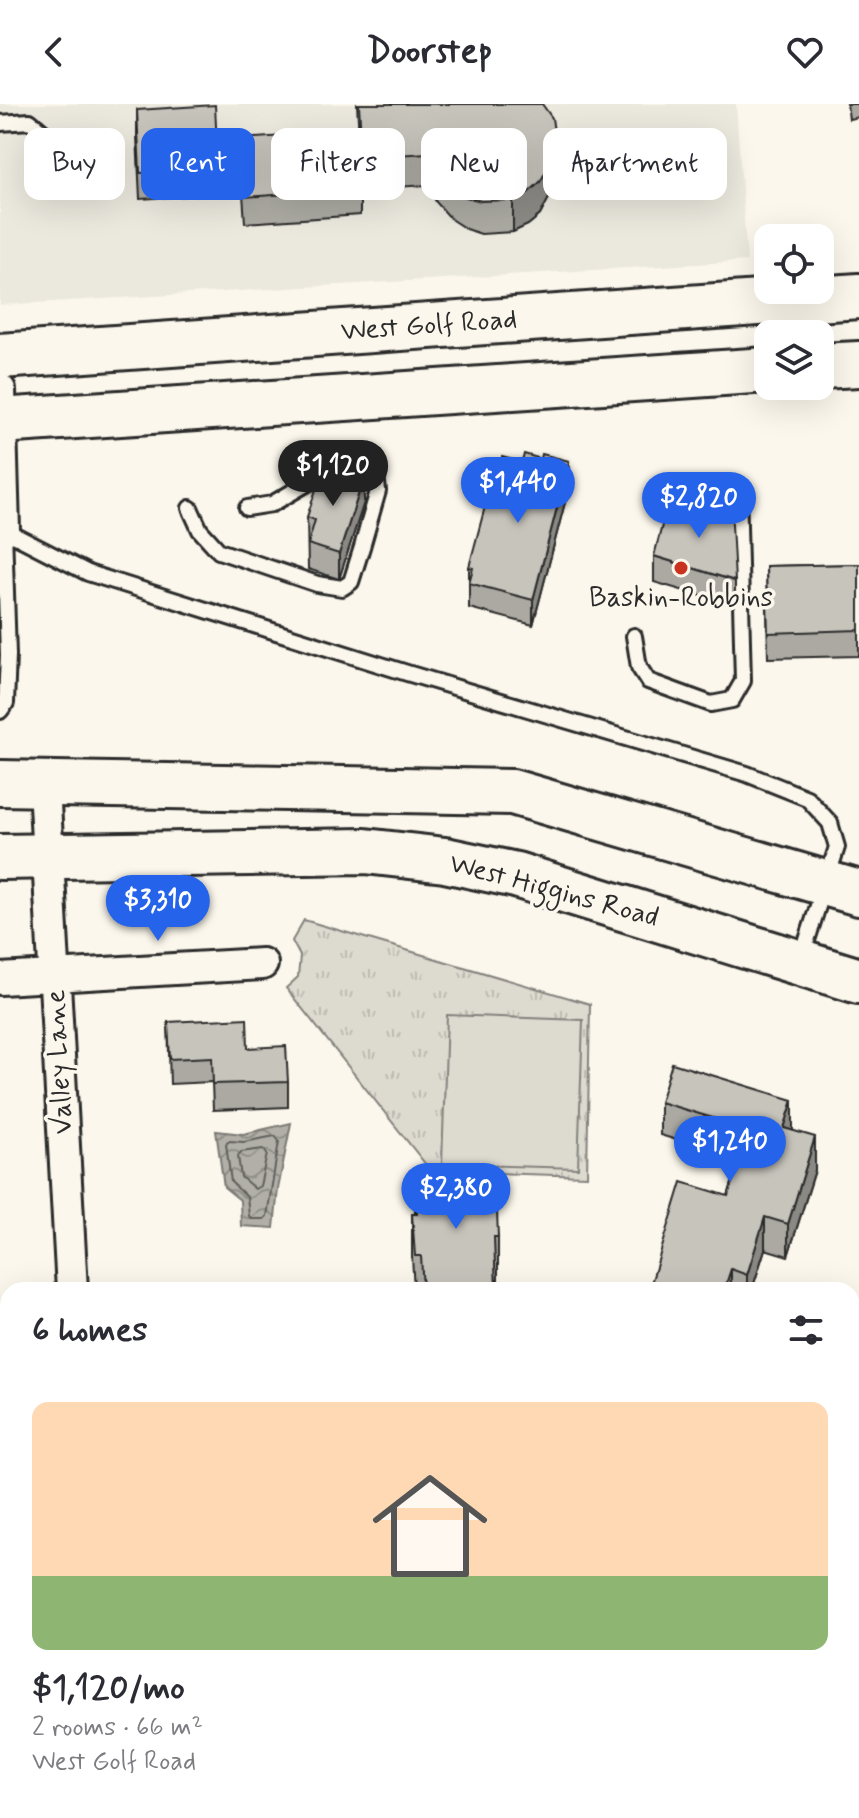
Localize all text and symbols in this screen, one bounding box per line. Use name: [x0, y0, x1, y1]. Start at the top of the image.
text: Doorstep: [367, 29, 492, 76]
icon: back: [32, 30, 76, 74]
icon: heart: [783, 30, 827, 74]
chip: Buy: [24, 128, 125, 200]
chip: Rent: [141, 128, 255, 200]
chip: Filters: [271, 128, 405, 200]
chip: New: [421, 128, 527, 200]
chip: Apartment: [543, 128, 727, 200]
map controls: [754, 224, 834, 400]
button: locate: [754, 224, 834, 304]
street label: West Golf Road: [340, 301, 518, 351]
button: layers: [754, 320, 834, 400]
pin: $1,120: [268, 440, 398, 508]
text: $1,120: [296, 449, 370, 483]
pin: $1,440: [453, 457, 583, 525]
text: $1,440: [479, 466, 557, 500]
pin: $2,820: [634, 472, 764, 540]
text: $2,820: [660, 481, 738, 515]
marker: Baskin-Robbins: [672, 559, 690, 577]
place label: Baskin-Robbins: [589, 580, 773, 617]
street label: West Higgins Road: [444, 845, 663, 940]
pin: $3,310: [93, 875, 223, 943]
text: $3,310: [124, 884, 192, 918]
street label: Valley Lane: [38, 989, 82, 1135]
pin: $1,240: [665, 1116, 795, 1184]
text: $1,240: [692, 1125, 768, 1159]
pin: $2,380: [391, 1163, 521, 1231]
text: $2,380: [419, 1172, 493, 1206]
text: 6 homes: [32, 1308, 147, 1353]
icon: filters: [784, 1308, 828, 1352]
icon: home: [358, 1454, 502, 1598]
text: $1,120/mo: [32, 1666, 185, 1711]
text: 2 rooms · 66 m²: [32, 1711, 203, 1745]
text: West Golf Road: [32, 1745, 196, 1779]

